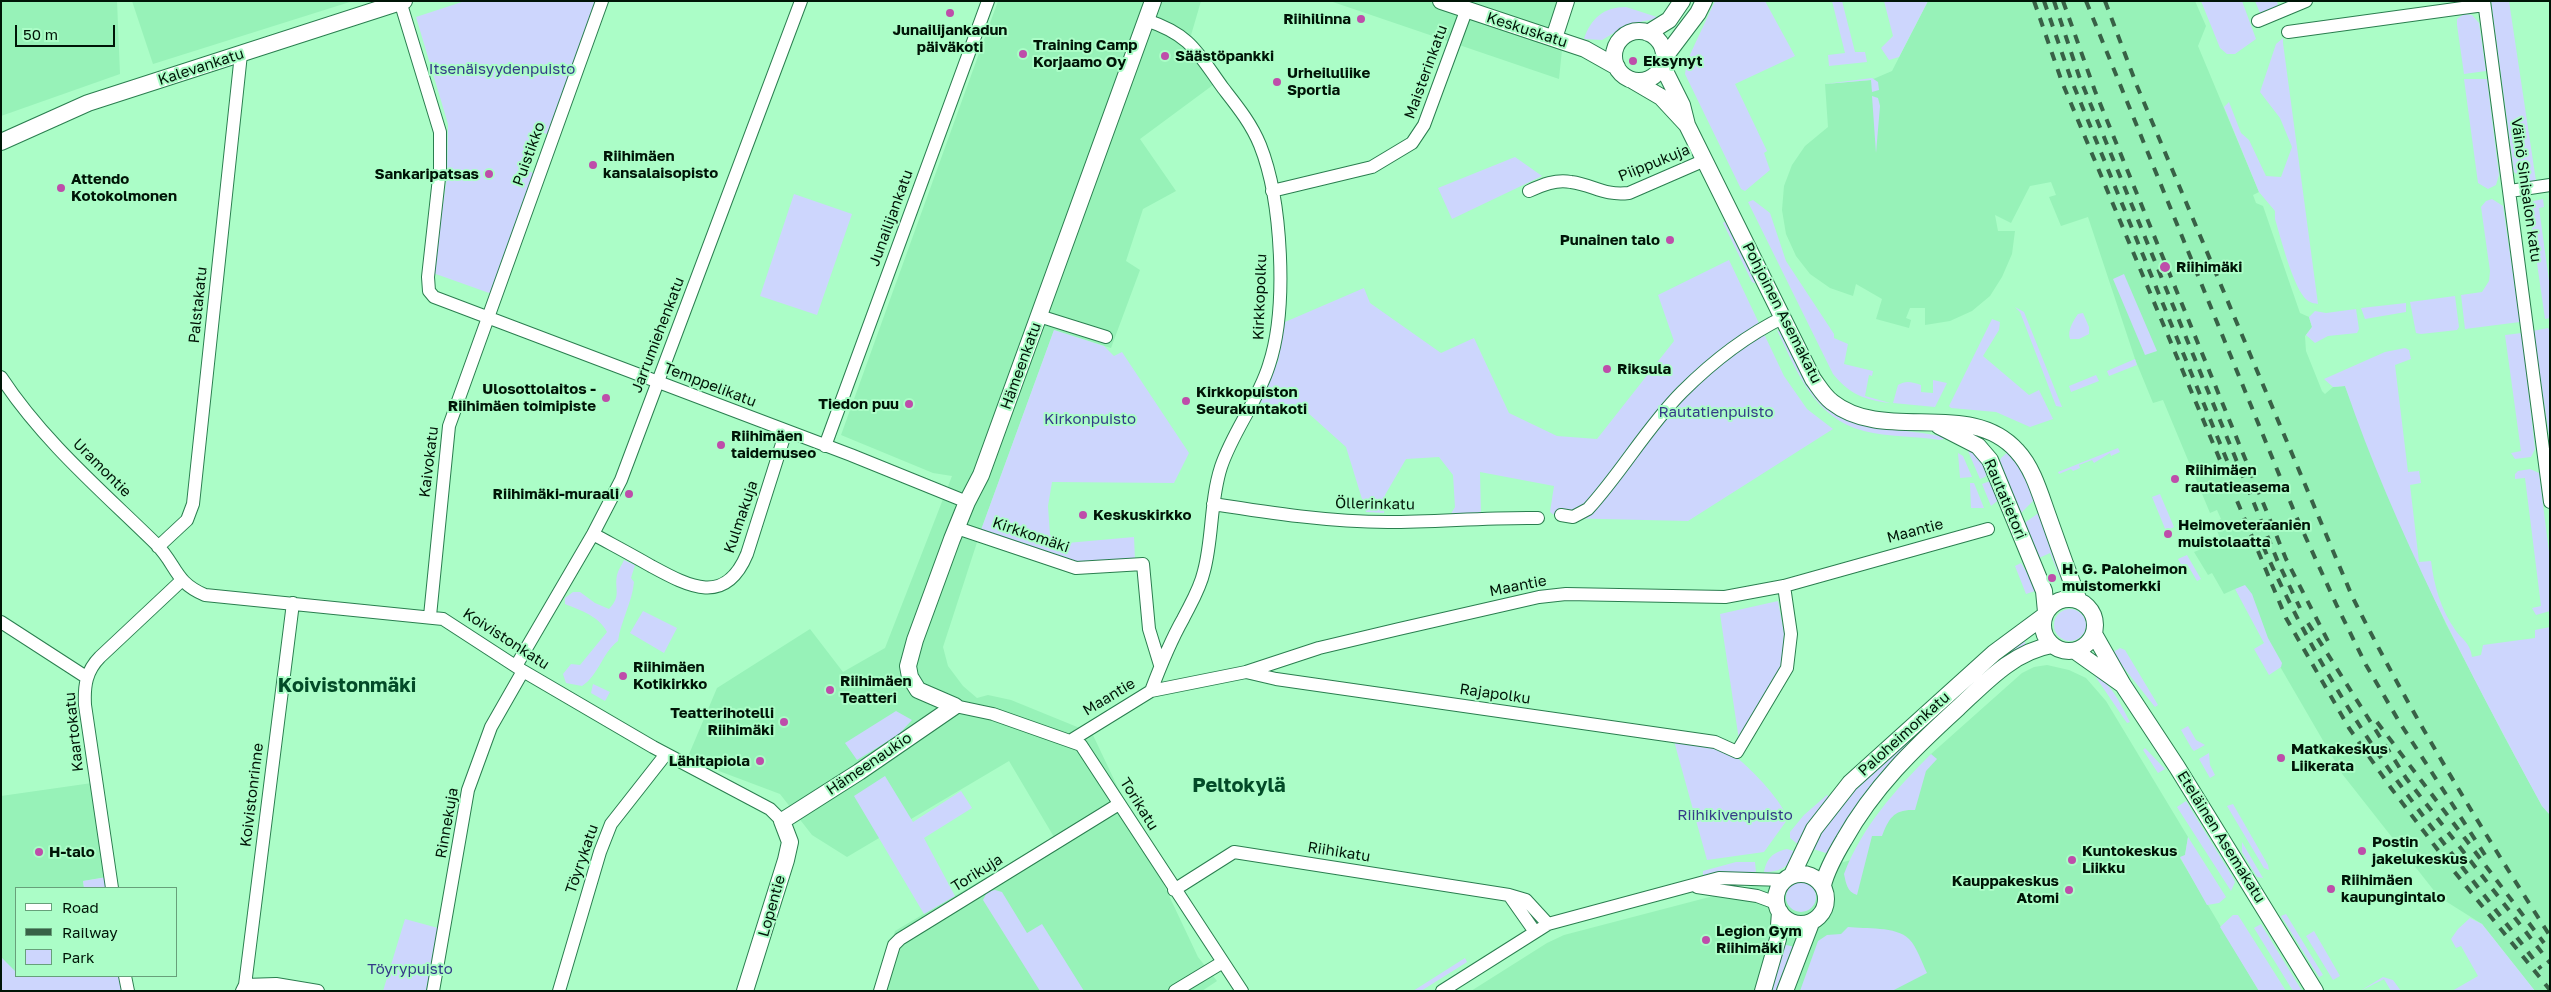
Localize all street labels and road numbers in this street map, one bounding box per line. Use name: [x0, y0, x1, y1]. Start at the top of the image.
street label: Keskuskatu: [1484, 8, 1570, 52]
street label: Maisterinkatu: [1401, 22, 1451, 122]
street label: Kalevankatu: [156, 45, 246, 89]
street label: Väinö Sinisalon katu: [2507, 117, 2545, 263]
street label: Puistikko: [509, 120, 549, 188]
street label: Piippukuja: [1616, 141, 1692, 185]
street label: Junailijankatu: [865, 167, 917, 269]
street label: Pohjoinen Asemakatu: [1739, 239, 1825, 387]
street label: Kirkkopolku: [1249, 253, 1271, 341]
street label: Palstakatu: [185, 266, 211, 344]
street label: Jarrumiehenkatu: [628, 275, 688, 395]
street label: Hämeenkatu: [997, 320, 1045, 412]
street label: Temppelikatu: [661, 359, 759, 411]
street label: Kaivokatu: [416, 425, 442, 499]
street label: Uramontie: [69, 435, 135, 501]
street label: Rautatietori: [1980, 456, 2030, 542]
street label: Kulmakuja: [720, 478, 762, 556]
street label: Öllerinkatu: [1335, 494, 1415, 514]
street label: Kirkkomäki: [990, 513, 1072, 557]
street label: Maantie: [1885, 515, 1945, 547]
street label: Maantie: [1488, 572, 1548, 600]
street label: Koivistonkatu: [459, 604, 553, 674]
street label: Maantie: [1080, 674, 1138, 720]
street label: Rajapolku: [1458, 680, 1532, 708]
street label: Paloheimonkatu: [1855, 688, 1953, 780]
street label: Kaartokatu: [61, 691, 87, 773]
street label: Hämeenaukio: [823, 729, 915, 799]
street label: Koivistonrinne: [237, 742, 267, 848]
street label: Eteläinen Asemakatu: [2173, 768, 2269, 906]
street label: Torikatu: [1116, 774, 1162, 834]
street label: Rinnekuja: [432, 786, 462, 860]
street label: Töyrykatu: [562, 822, 602, 896]
street label: Riihikatu: [1306, 838, 1372, 866]
street label: Torikuja: [948, 850, 1006, 896]
street label: Lopentie: [755, 873, 789, 939]

